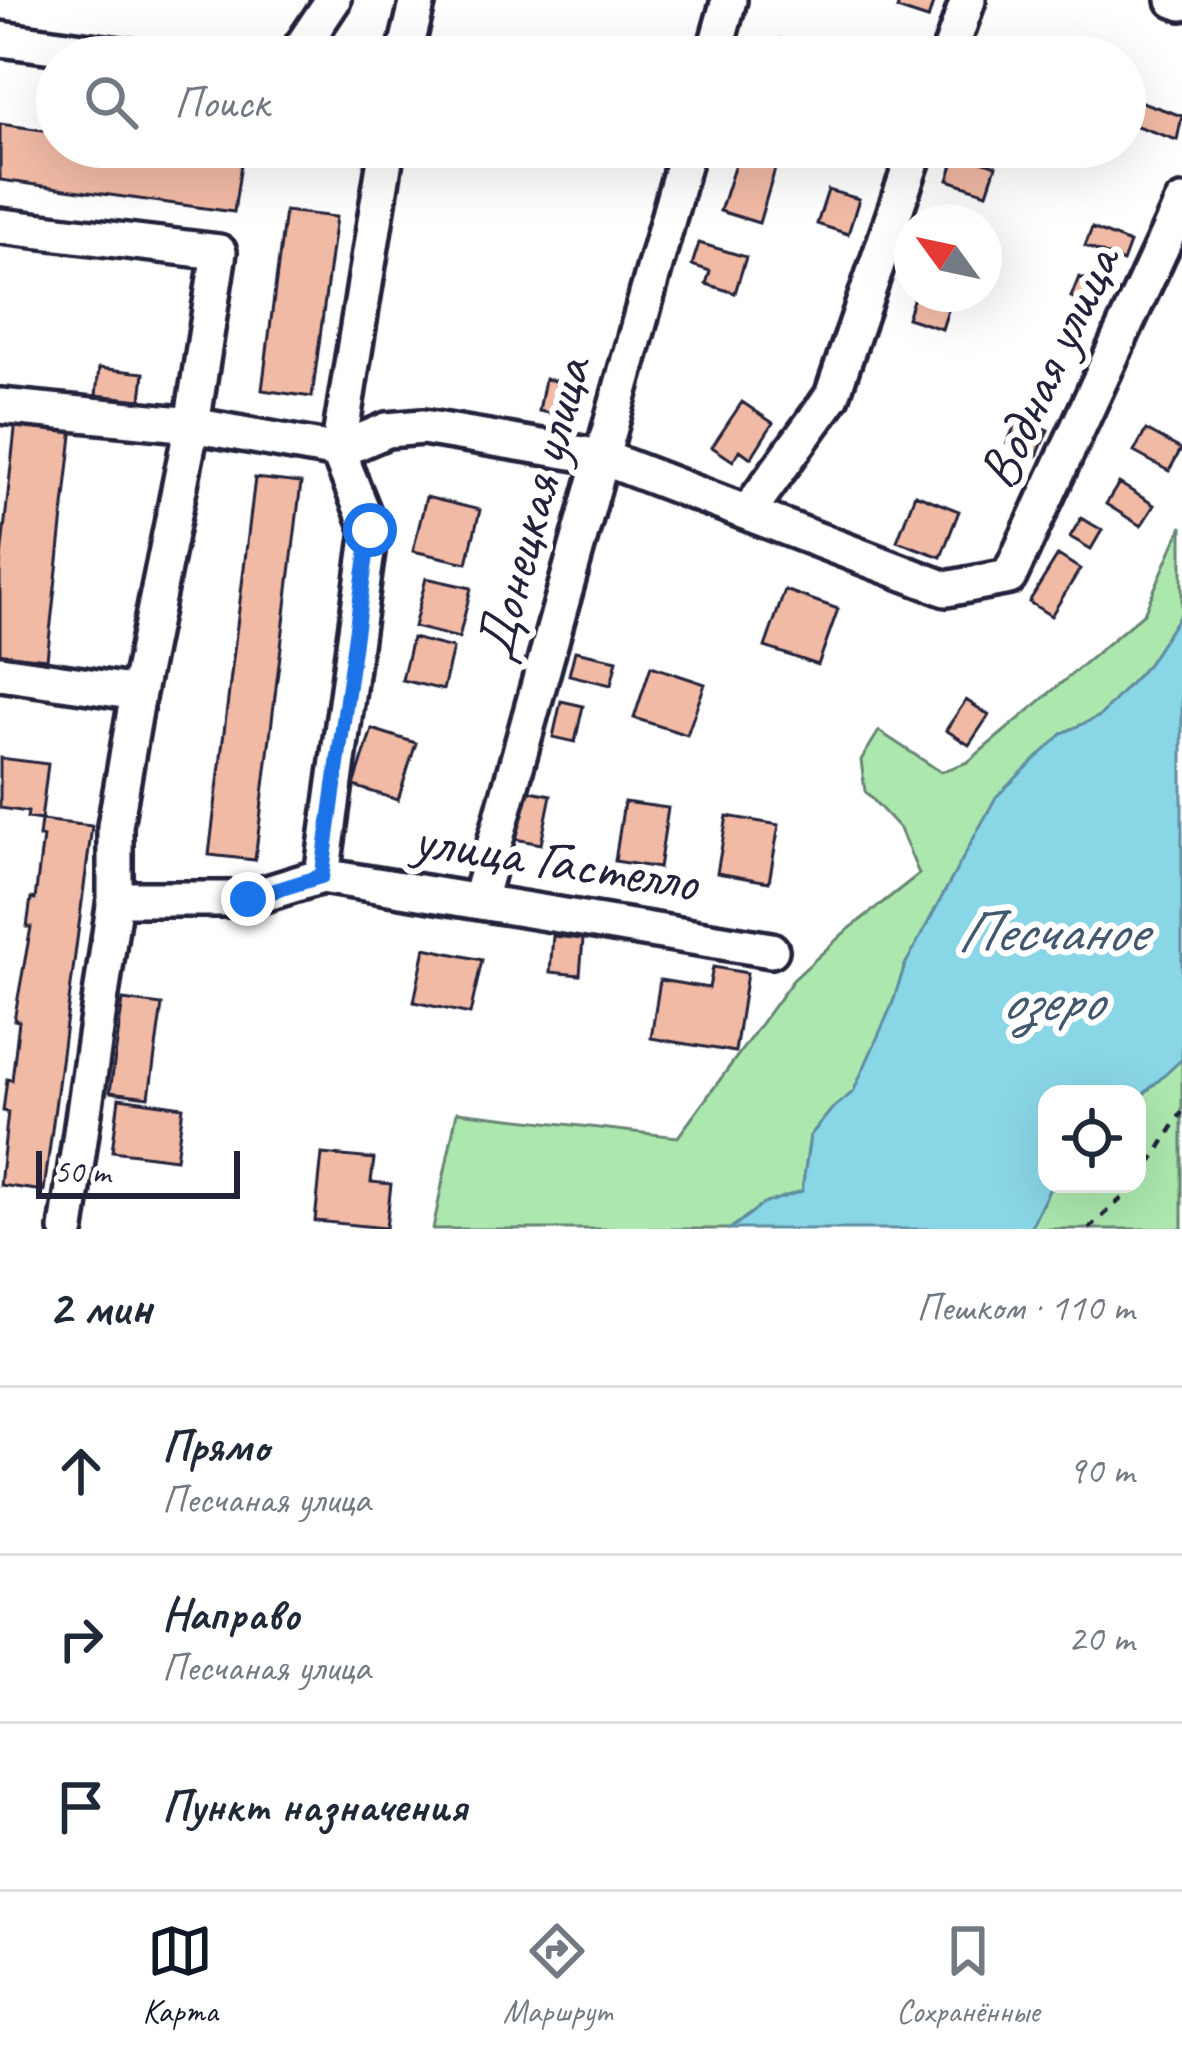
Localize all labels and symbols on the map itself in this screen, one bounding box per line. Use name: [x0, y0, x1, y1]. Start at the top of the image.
north arrow: [894, 204, 1002, 312]
street label: Водная улица: [961, 231, 1137, 500]
street label: Донецкая улица: [457, 346, 608, 668]
route start: [343, 503, 397, 557]
street label: улица Гастелло: [406, 802, 706, 918]
route end: [221, 872, 275, 926]
water label: Песчаное озеро: [957, 893, 1154, 1038]
scale bar: [36, 1145, 240, 1198]

